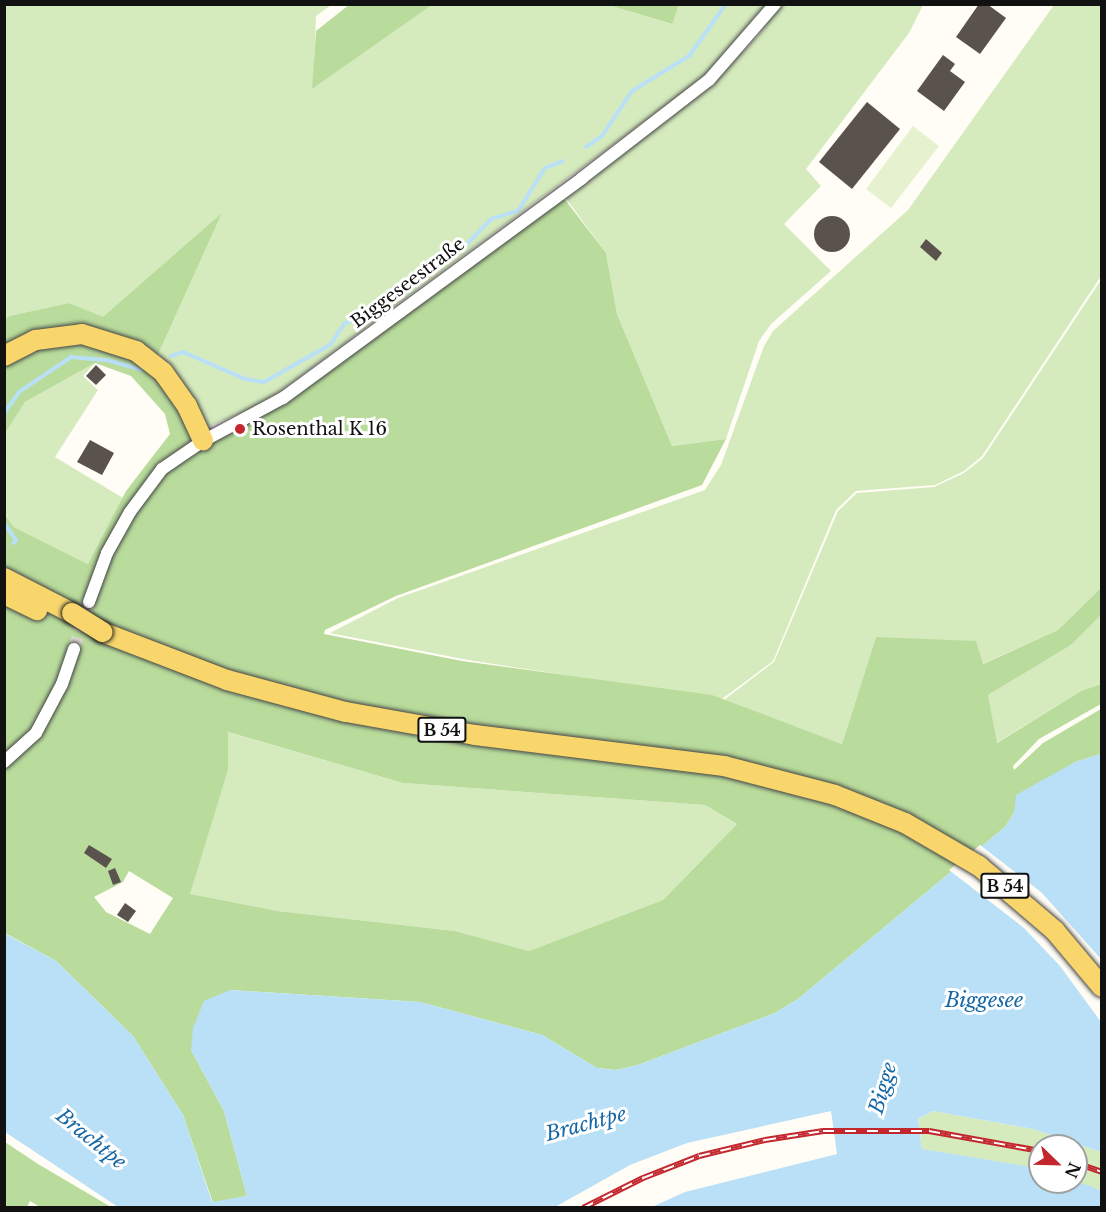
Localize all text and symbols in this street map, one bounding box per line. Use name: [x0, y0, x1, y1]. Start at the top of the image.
street label: Biggeseestraße: [347, 233, 469, 333]
place label: Rosenthal K 16: [252, 418, 388, 440]
marker: Rosenthal K 16: [233, 422, 247, 436]
road number: B 54: [416, 717, 468, 743]
road number: B 54: [980, 873, 1030, 899]
water label: Biggesee: [945, 988, 1023, 1012]
water label: Bigge: [864, 1060, 902, 1116]
water label: Brachtpe: [543, 1102, 629, 1146]
water label: Brachtpe: [51, 1104, 131, 1174]
north arrow: [1028, 1134, 1088, 1194]
text: N: [1061, 1159, 1085, 1181]

